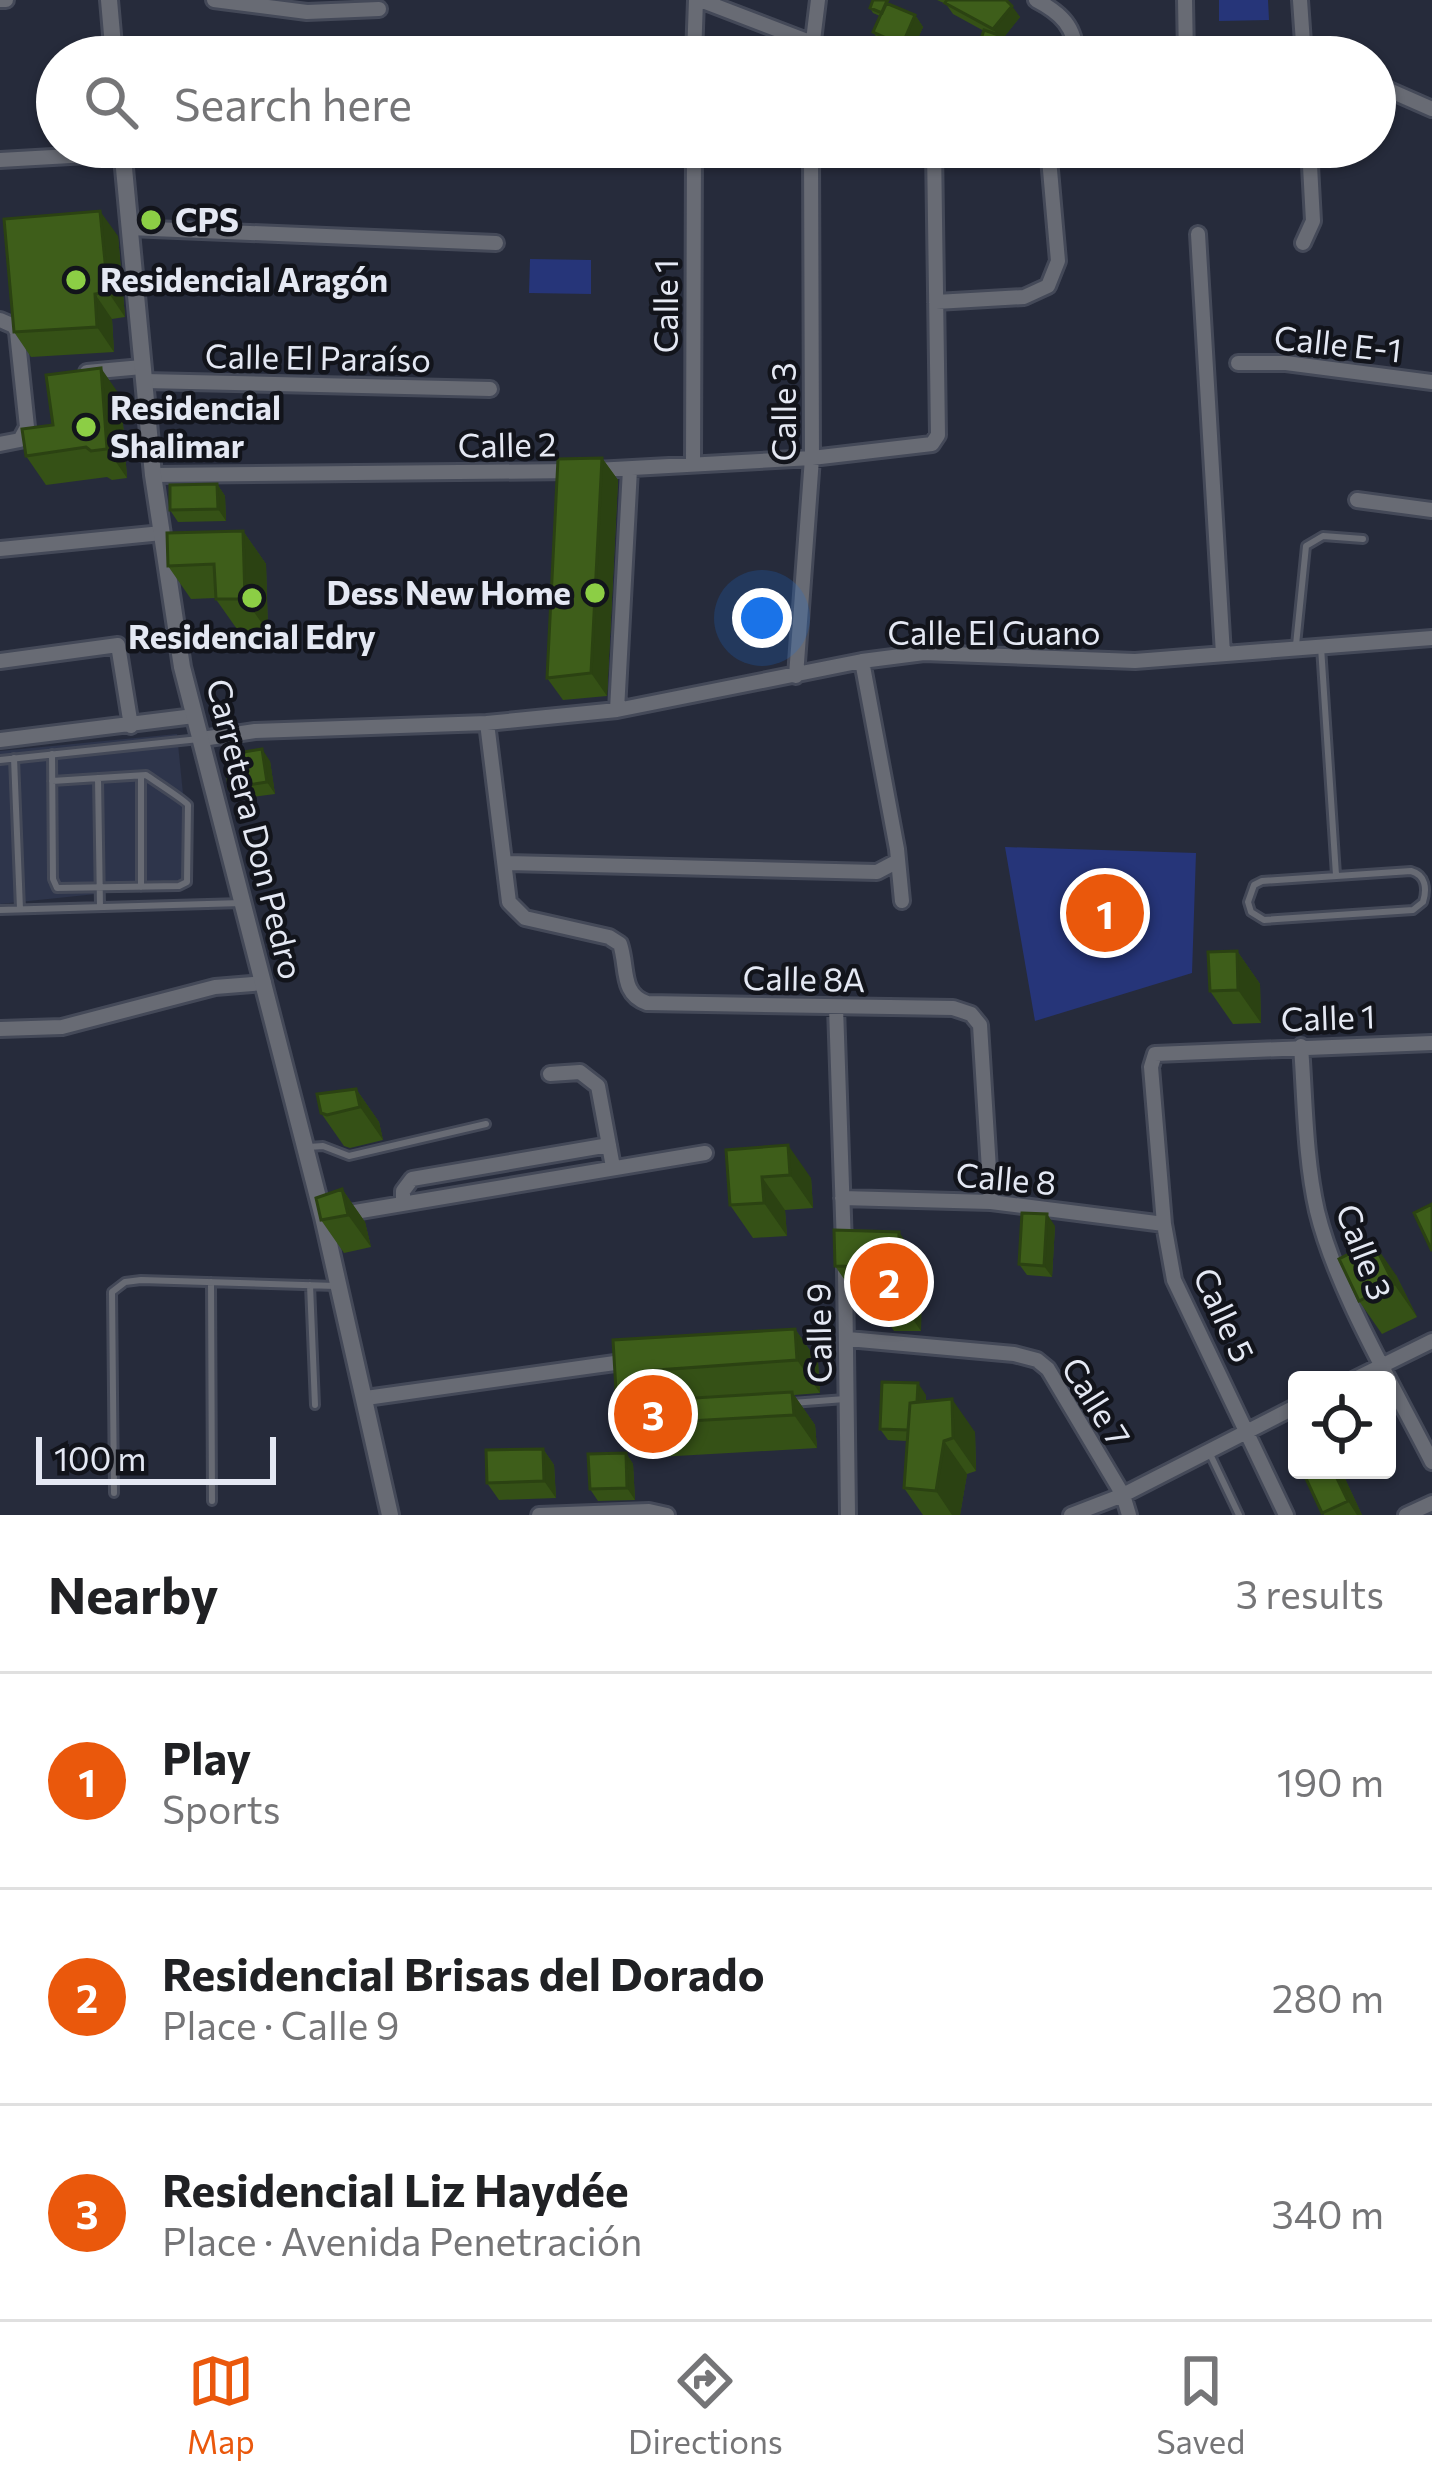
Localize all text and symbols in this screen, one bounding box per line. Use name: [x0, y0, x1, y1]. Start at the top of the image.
search box: [36, 36, 1396, 168]
icon: search: [78, 69, 144, 135]
text: Search here: [174, 75, 412, 130]
place label: CPS: [175, 198, 239, 239]
marker: CPS: [138, 207, 164, 233]
place label: Residencial Aragón: [100, 258, 388, 299]
street label: Calle 1: [644, 259, 685, 353]
marker: Residencial Aragón: [63, 267, 89, 293]
street label: Calle E-1: [1272, 315, 1404, 370]
street label: Calle El Paraíso: [205, 334, 431, 379]
street label: Calle 3: [762, 362, 803, 462]
place label: Residencial Shalimar: [110, 386, 281, 465]
marker: Residencial Shalimar: [73, 414, 99, 440]
street label: Calle 2: [457, 422, 557, 465]
place label: Dess New Home: [327, 571, 571, 612]
marker: Dess New Home: [582, 580, 608, 606]
marker: Residencial Edry: [239, 585, 265, 611]
your location: [732, 588, 792, 648]
street label: Calle El Guano: [887, 611, 1101, 652]
place label: Residencial Edry: [128, 615, 376, 656]
street label: Carretera Don Pedro: [199, 674, 314, 983]
pin: 1: [1066, 868, 1144, 958]
street label: Calle 8A: [742, 956, 866, 999]
street label: Calle 1: [1280, 994, 1376, 1039]
street label: Calle 8: [954, 1153, 1058, 1202]
street label: Calle 3: [1328, 1198, 1402, 1305]
pin: 2: [850, 1237, 928, 1327]
street label: Calle 5: [1186, 1261, 1265, 1368]
street label: Calle 9: [796, 1282, 839, 1384]
street label: Calle 7: [1054, 1349, 1141, 1454]
pin: 3: [614, 1369, 692, 1459]
map controls: [1288, 1371, 1396, 1479]
button: locate: [1288, 1371, 1396, 1479]
scale bar: [36, 1431, 276, 1484]
text: 100 m: [54, 1437, 146, 1478]
text: Nearby: [48, 1562, 218, 1625]
text: 3 results: [1236, 1569, 1384, 1617]
text: Play: [162, 1729, 251, 1784]
text: 1: [78, 1757, 96, 1805]
text: 190 m: [1277, 1757, 1384, 1805]
text: Sports: [162, 1784, 281, 1832]
text: Residencial Brisas del Dorado: [162, 1945, 765, 2000]
text: 2: [76, 1973, 98, 2021]
text: 280 m: [1272, 1973, 1384, 2021]
text: Place · Calle 9: [162, 2000, 399, 2048]
text: Residencial Liz Haydée: [162, 2161, 629, 2216]
text: 3: [76, 2189, 98, 2237]
text: 340 m: [1271, 2189, 1384, 2237]
text: Place · Avenida Penetración: [162, 2216, 642, 2264]
tab: Map: [187, 2348, 255, 2461]
tab: Directions: [628, 2348, 783, 2461]
tab: Saved: [1156, 2348, 1245, 2461]

